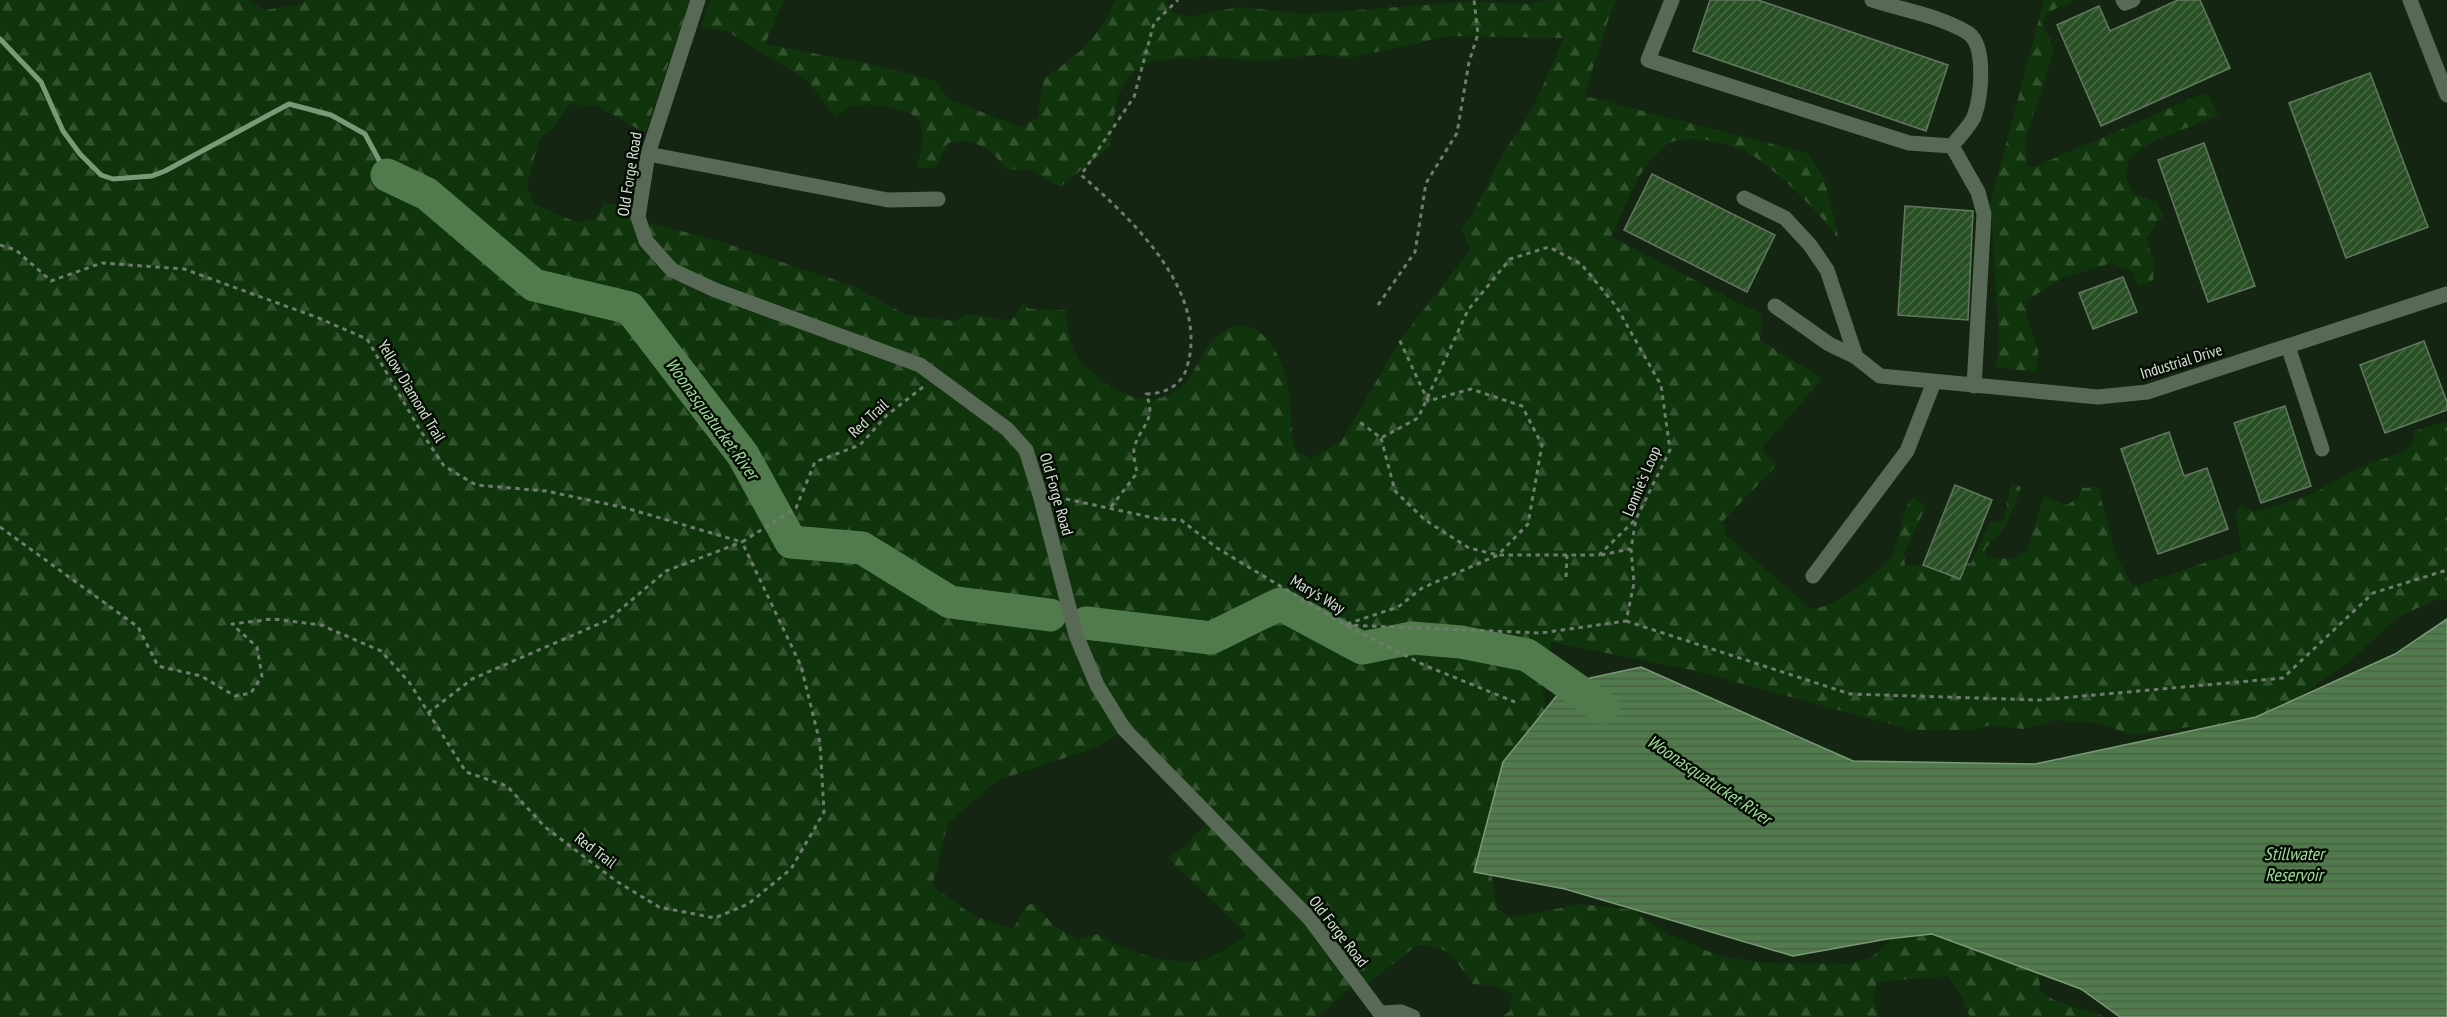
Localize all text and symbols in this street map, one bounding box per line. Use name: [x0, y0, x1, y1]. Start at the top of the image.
street label: Old Forge Road: [612, 130, 646, 218]
street label: Yellow Diamond Trail: [374, 336, 451, 446]
street label: Industrial Drive: [2137, 339, 2225, 383]
water label: Woonasquatucket River: [660, 353, 766, 487]
street label: Red Trail: [844, 394, 892, 441]
street label: Lonnie's Loop: [1617, 443, 1665, 519]
street label: Old Forge Road: [1036, 450, 1078, 538]
street label: Mary's Way: [1287, 570, 1349, 618]
water label: Woonasquatucket River: [1643, 729, 1778, 831]
street label: Red Trail: [571, 828, 621, 872]
water label: Stillwater Reservoir: [2264, 842, 2327, 886]
street label: Old Forge Road: [1305, 891, 1373, 971]

